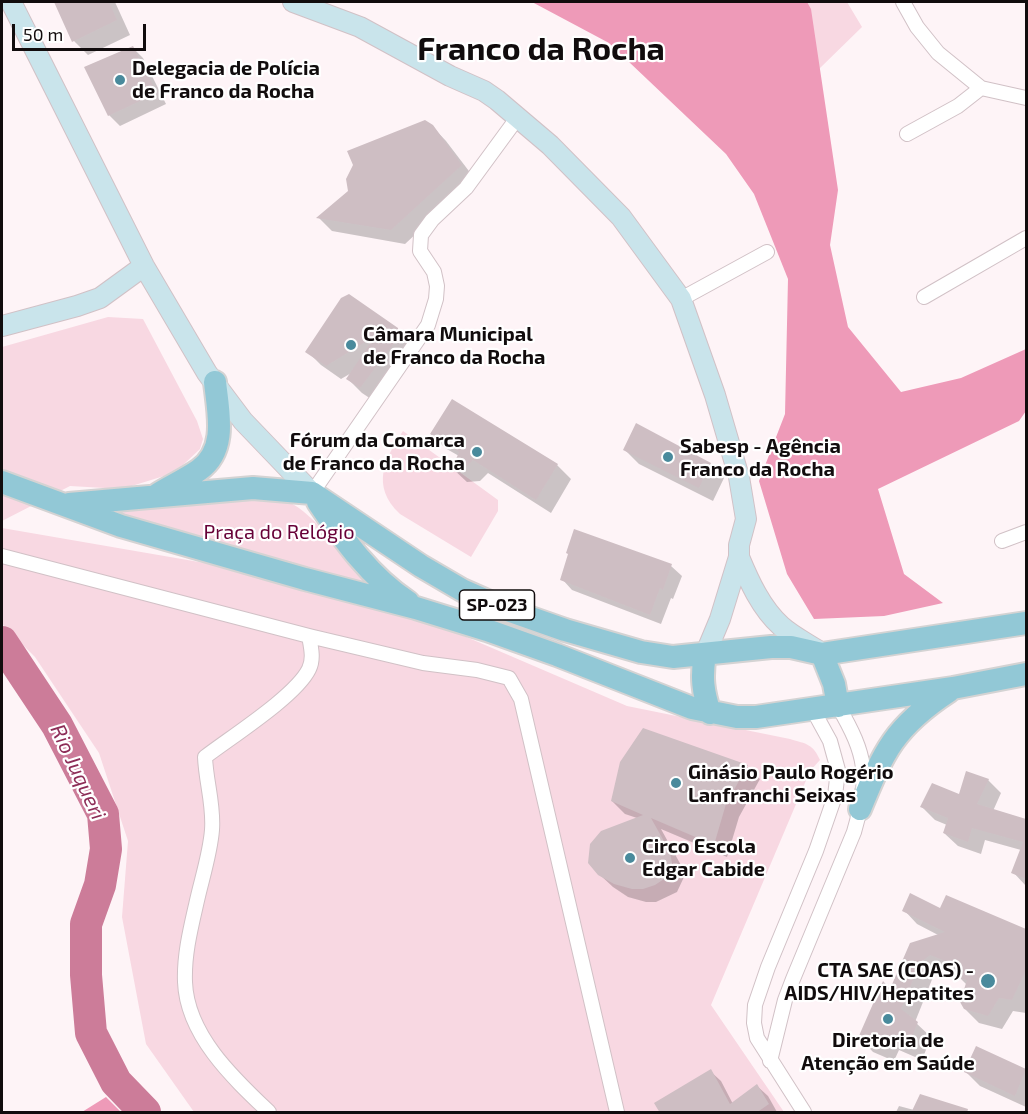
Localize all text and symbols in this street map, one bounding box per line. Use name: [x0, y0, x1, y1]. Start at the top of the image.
scale bar: [15, 12, 148, 50]
text: 50 m: [23, 23, 63, 45]
district label: Franco da Rocha: [417, 30, 665, 68]
place label: Delegacia de Polícia de Franco da Rocha: [132, 56, 320, 103]
marker: Delegacia de Polícia de Franco da Rocha: [113, 73, 127, 87]
place label: Câmara Municipal de Franco da Rocha: [363, 322, 545, 369]
marker: Câmara Municipal de Franco da Rocha: [344, 338, 358, 352]
place label: Fórum da Comarca de Franco da Rocha: [283, 428, 465, 475]
place label: Sabesp - Agência Franco da Rocha: [680, 434, 841, 481]
marker: Fórum da Comarca de Franco da Rocha: [470, 445, 484, 459]
marker: Sabesp - Agência Franco da Rocha: [661, 450, 675, 464]
park label: Praça do Relógio: [203, 520, 355, 544]
road number: SP-023: [460, 590, 534, 620]
water label: Rio Juqueri: [45, 720, 111, 824]
place label: Ginásio Paulo Rogério Lanfranchi Seixas: [688, 760, 894, 807]
marker: Ginásio Paulo Rogério Lanfranchi Seixas: [669, 776, 683, 790]
place label: Circo Escola Edgar Cabide: [642, 834, 765, 881]
marker: Circo Escola Edgar Cabide: [623, 851, 637, 865]
place label: CTA SAE (COAS) - AIDS/HIV/Hepatites: [784, 958, 974, 1005]
marker: CTA SAE (COAS) - AIDS/HIV/Hepatites: [979, 972, 997, 990]
marker: Diretoria de Atenção em Saúde: [881, 1012, 895, 1026]
place label: Diretoria de Atenção em Saúde: [801, 1028, 975, 1075]

